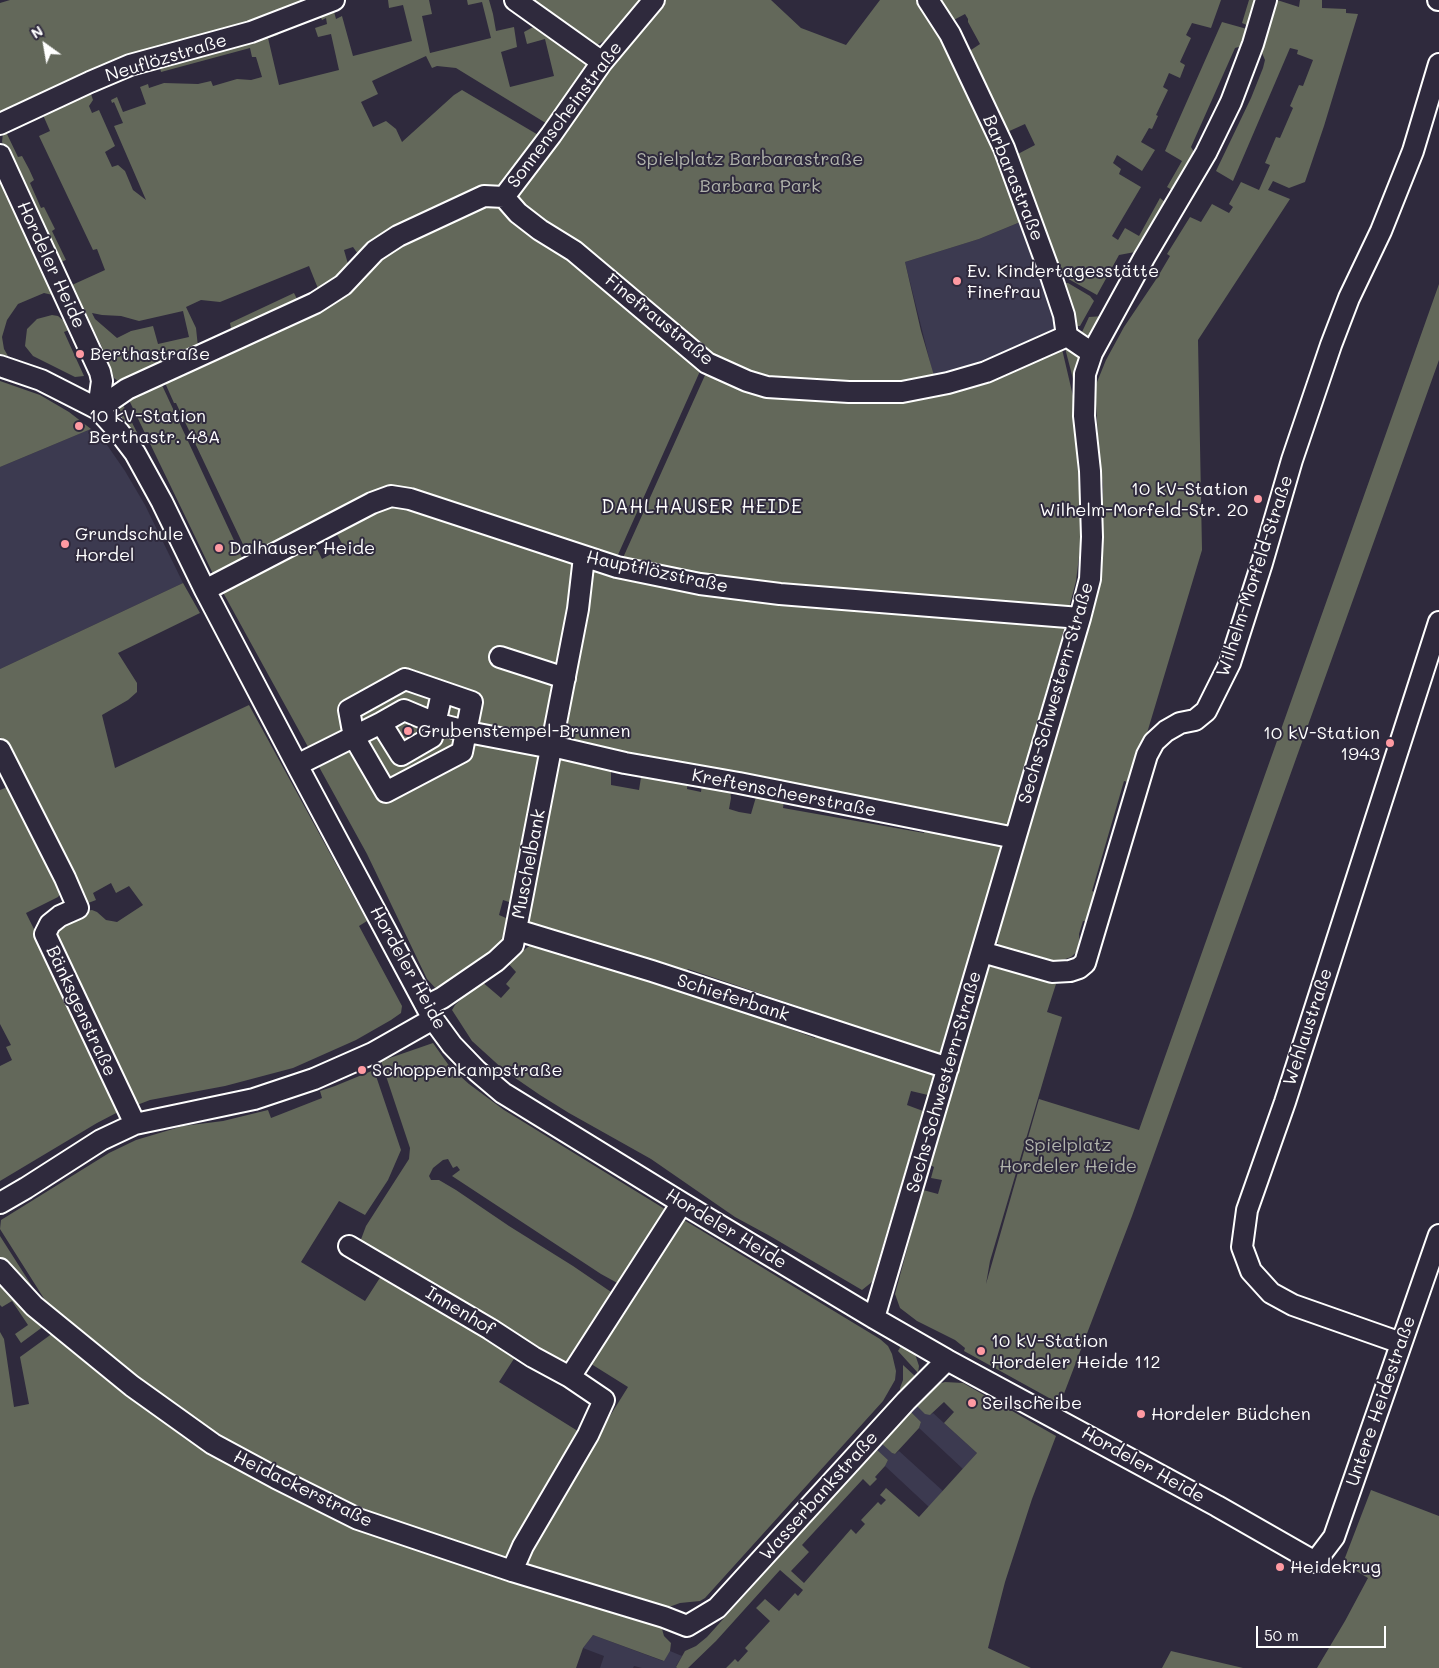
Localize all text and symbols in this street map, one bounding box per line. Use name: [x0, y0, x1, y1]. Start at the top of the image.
north arrow: [20, 20, 70, 70]
text: N: [27, 21, 46, 43]
street label: Neuflözstraße: [103, 29, 229, 87]
street label: Sonnenscheinstraße: [503, 38, 627, 192]
street label: Barbarastraße: [978, 112, 1048, 244]
park label: Spielplatz Barbarastraße: [637, 148, 863, 170]
park label: Barbara Park: [700, 175, 820, 197]
street label: Hordeler Heide: [12, 198, 90, 332]
place label: Ev. Kindertagesstätte Finefrau: [967, 260, 1159, 302]
street label: Finefraustraße: [600, 270, 718, 370]
marker: Ev. Kindertagesstätte Finefrau: [951, 275, 963, 287]
place label: Berthastraße: [90, 343, 210, 365]
marker: Berthastraße: [74, 348, 86, 360]
place label: 10 kV-Station Berthastr. 48A: [89, 405, 220, 448]
marker: 10 kV-Station Berthastr. 48A: [73, 420, 85, 432]
street label: Wilhelm-Morfeld-Straße: [1212, 473, 1298, 679]
place label: 10 kV-Station Wilhelm-Morfeld-Str. 20: [1039, 478, 1248, 520]
marker: 10 kV-Station Wilhelm-Morfeld-Str. 20: [1252, 493, 1264, 505]
district label: DAHLHAUSER HEIDE: [599, 496, 805, 518]
place label: Grundschule Hordel: [75, 523, 184, 566]
place label: Dalhauser Heide: [229, 537, 375, 559]
marker: Grundschule Hordel: [59, 538, 71, 550]
marker: Dalhauser Heide: [213, 542, 225, 554]
street label: Hauptflözstraße: [584, 546, 730, 598]
street label: Sechs-Schwestern-Straße: [1014, 580, 1098, 806]
place label: Grubenstempel-Brunnen: [418, 720, 630, 742]
place label: 10 kV-Station 1943: [1263, 722, 1380, 764]
marker: Grubenstempel-Brunnen: [402, 725, 414, 737]
marker: 10 kV-Station 1943: [1384, 737, 1396, 749]
street label: Kreftenscheerstraße: [690, 765, 878, 821]
street label: Muschelbank: [508, 807, 550, 921]
street label: Hordeler Heide: [365, 903, 451, 1033]
street label: Bänksgenstraße: [41, 942, 121, 1080]
street label: Wehlaustraße: [1279, 966, 1337, 1088]
street label: Sechs-Schwestern-Straße: [902, 969, 986, 1195]
street label: Schieferbank: [674, 970, 792, 1026]
place label: Schoppenkampstraße: [372, 1059, 563, 1081]
marker: Schoppenkampstraße: [356, 1064, 368, 1076]
park label: Spielplatz Hordeler Heide: [999, 1134, 1137, 1176]
street label: Hordeler Heide: [661, 1184, 791, 1274]
street label: Innenhof: [422, 1282, 498, 1340]
street label: Untere Heidestraße: [1342, 1313, 1420, 1489]
place label: 10 kV-Station Hordeler Heide 112: [991, 1330, 1160, 1372]
marker: 10 kV-Station Hordeler Heide 112: [975, 1345, 987, 1357]
place label: Seilscheibe: [982, 1392, 1082, 1414]
marker: Seilscheibe: [966, 1397, 978, 1409]
place label: Hordeler Büdchen: [1151, 1403, 1311, 1425]
marker: Hordeler Büdchen: [1135, 1408, 1147, 1420]
street label: Hordeler Heide: [1078, 1422, 1208, 1508]
street label: Wasserbankstraße: [755, 1427, 883, 1565]
street label: Heidackerstraße: [230, 1446, 376, 1532]
place label: Heidekrug: [1290, 1556, 1381, 1578]
marker: Heidekrug: [1274, 1561, 1286, 1573]
scale bar: [1259, 1616, 1389, 1648]
text: 50 m: [1264, 1625, 1299, 1645]

